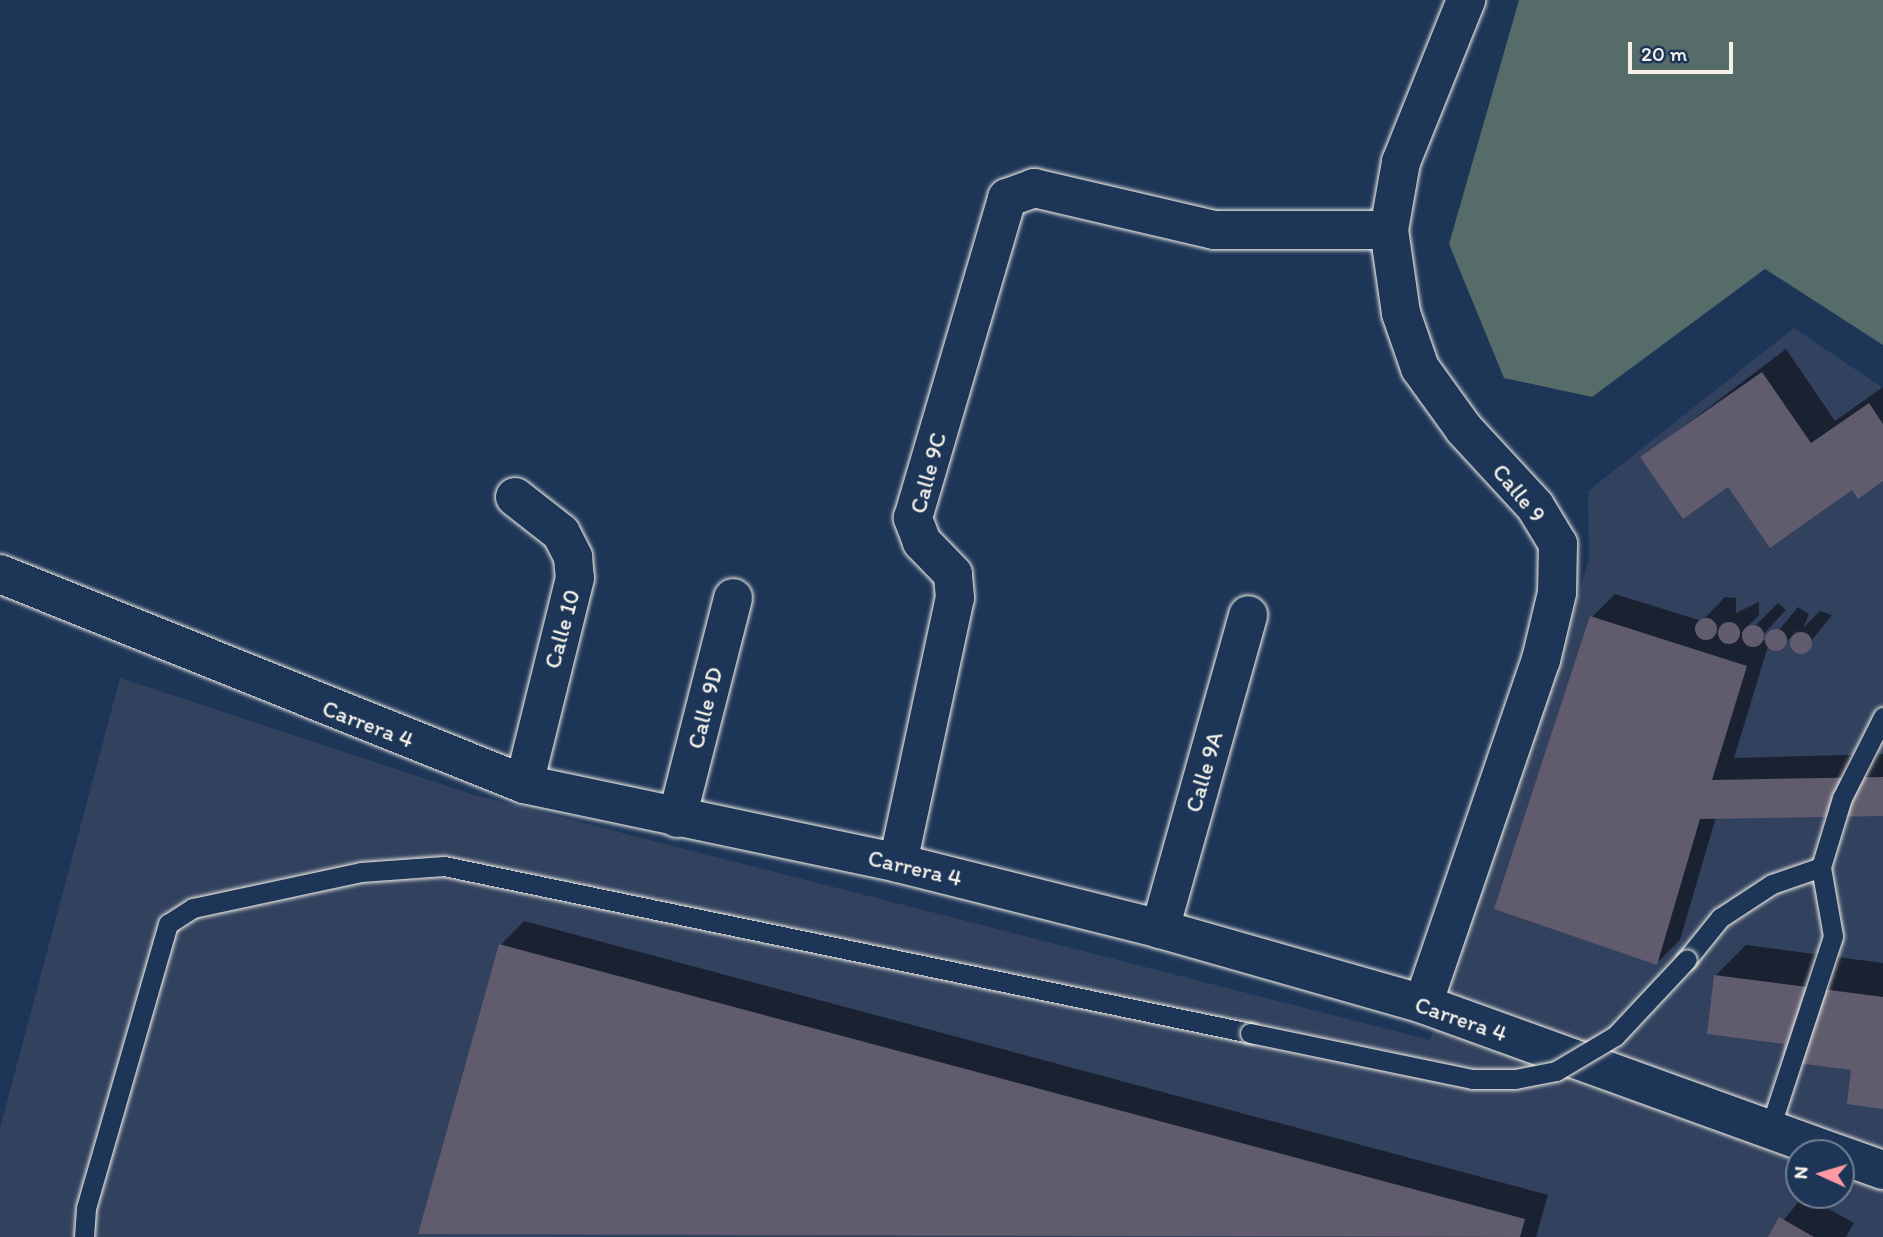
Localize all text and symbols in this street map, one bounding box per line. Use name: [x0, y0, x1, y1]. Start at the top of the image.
scale bar: [1631, 28, 1736, 72]
text: 20 m: [1641, 41, 1687, 66]
street label: Calle 9C: [904, 429, 952, 517]
street label: Calle 9: [1487, 458, 1551, 528]
street label: Calle 10: [538, 586, 586, 672]
street label: Calle 9D: [682, 664, 728, 752]
street label: Carrera 4: [318, 694, 418, 754]
street label: Calle 9A: [1179, 728, 1229, 816]
street label: Carrera 4: [865, 844, 965, 892]
street label: Carrera 4: [1411, 990, 1511, 1048]
north arrow: [1785, 1139, 1855, 1209]
text: N: [1789, 1165, 1812, 1180]

